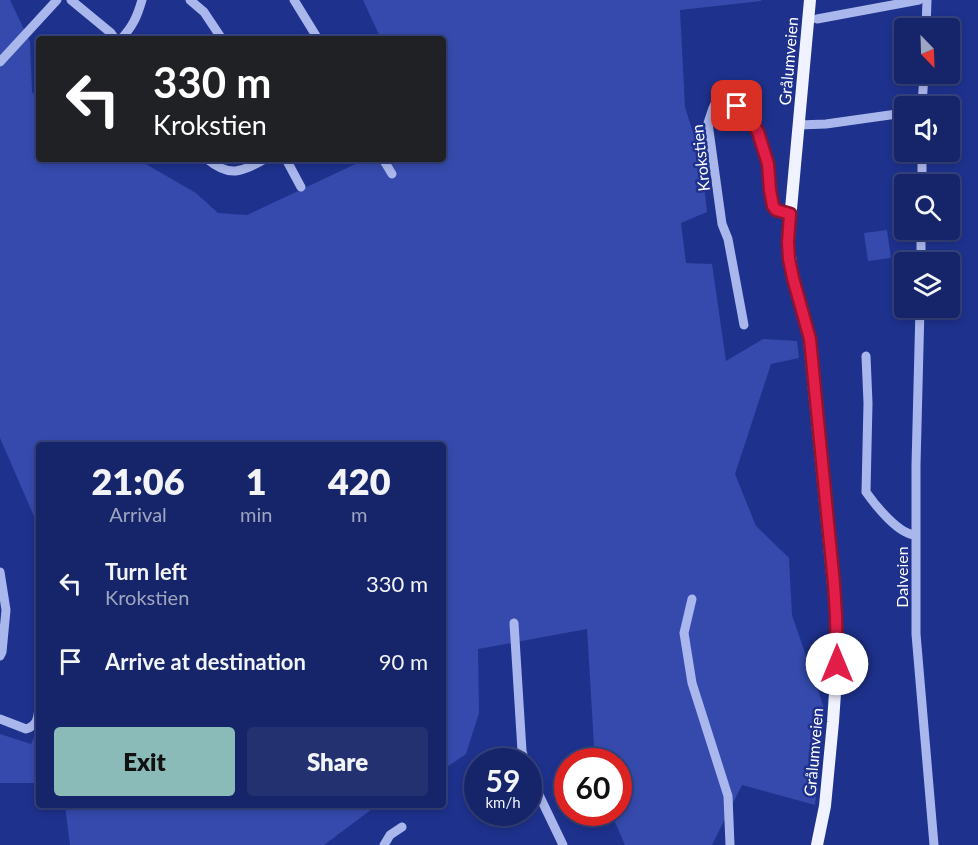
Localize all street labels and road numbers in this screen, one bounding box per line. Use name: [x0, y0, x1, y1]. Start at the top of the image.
street label: Grålumveien: [775, 16, 801, 106]
street label: Krokstien: [687, 123, 713, 193]
street label: Dalveien: [892, 546, 911, 608]
street label: Grålumveien: [800, 707, 826, 797]

